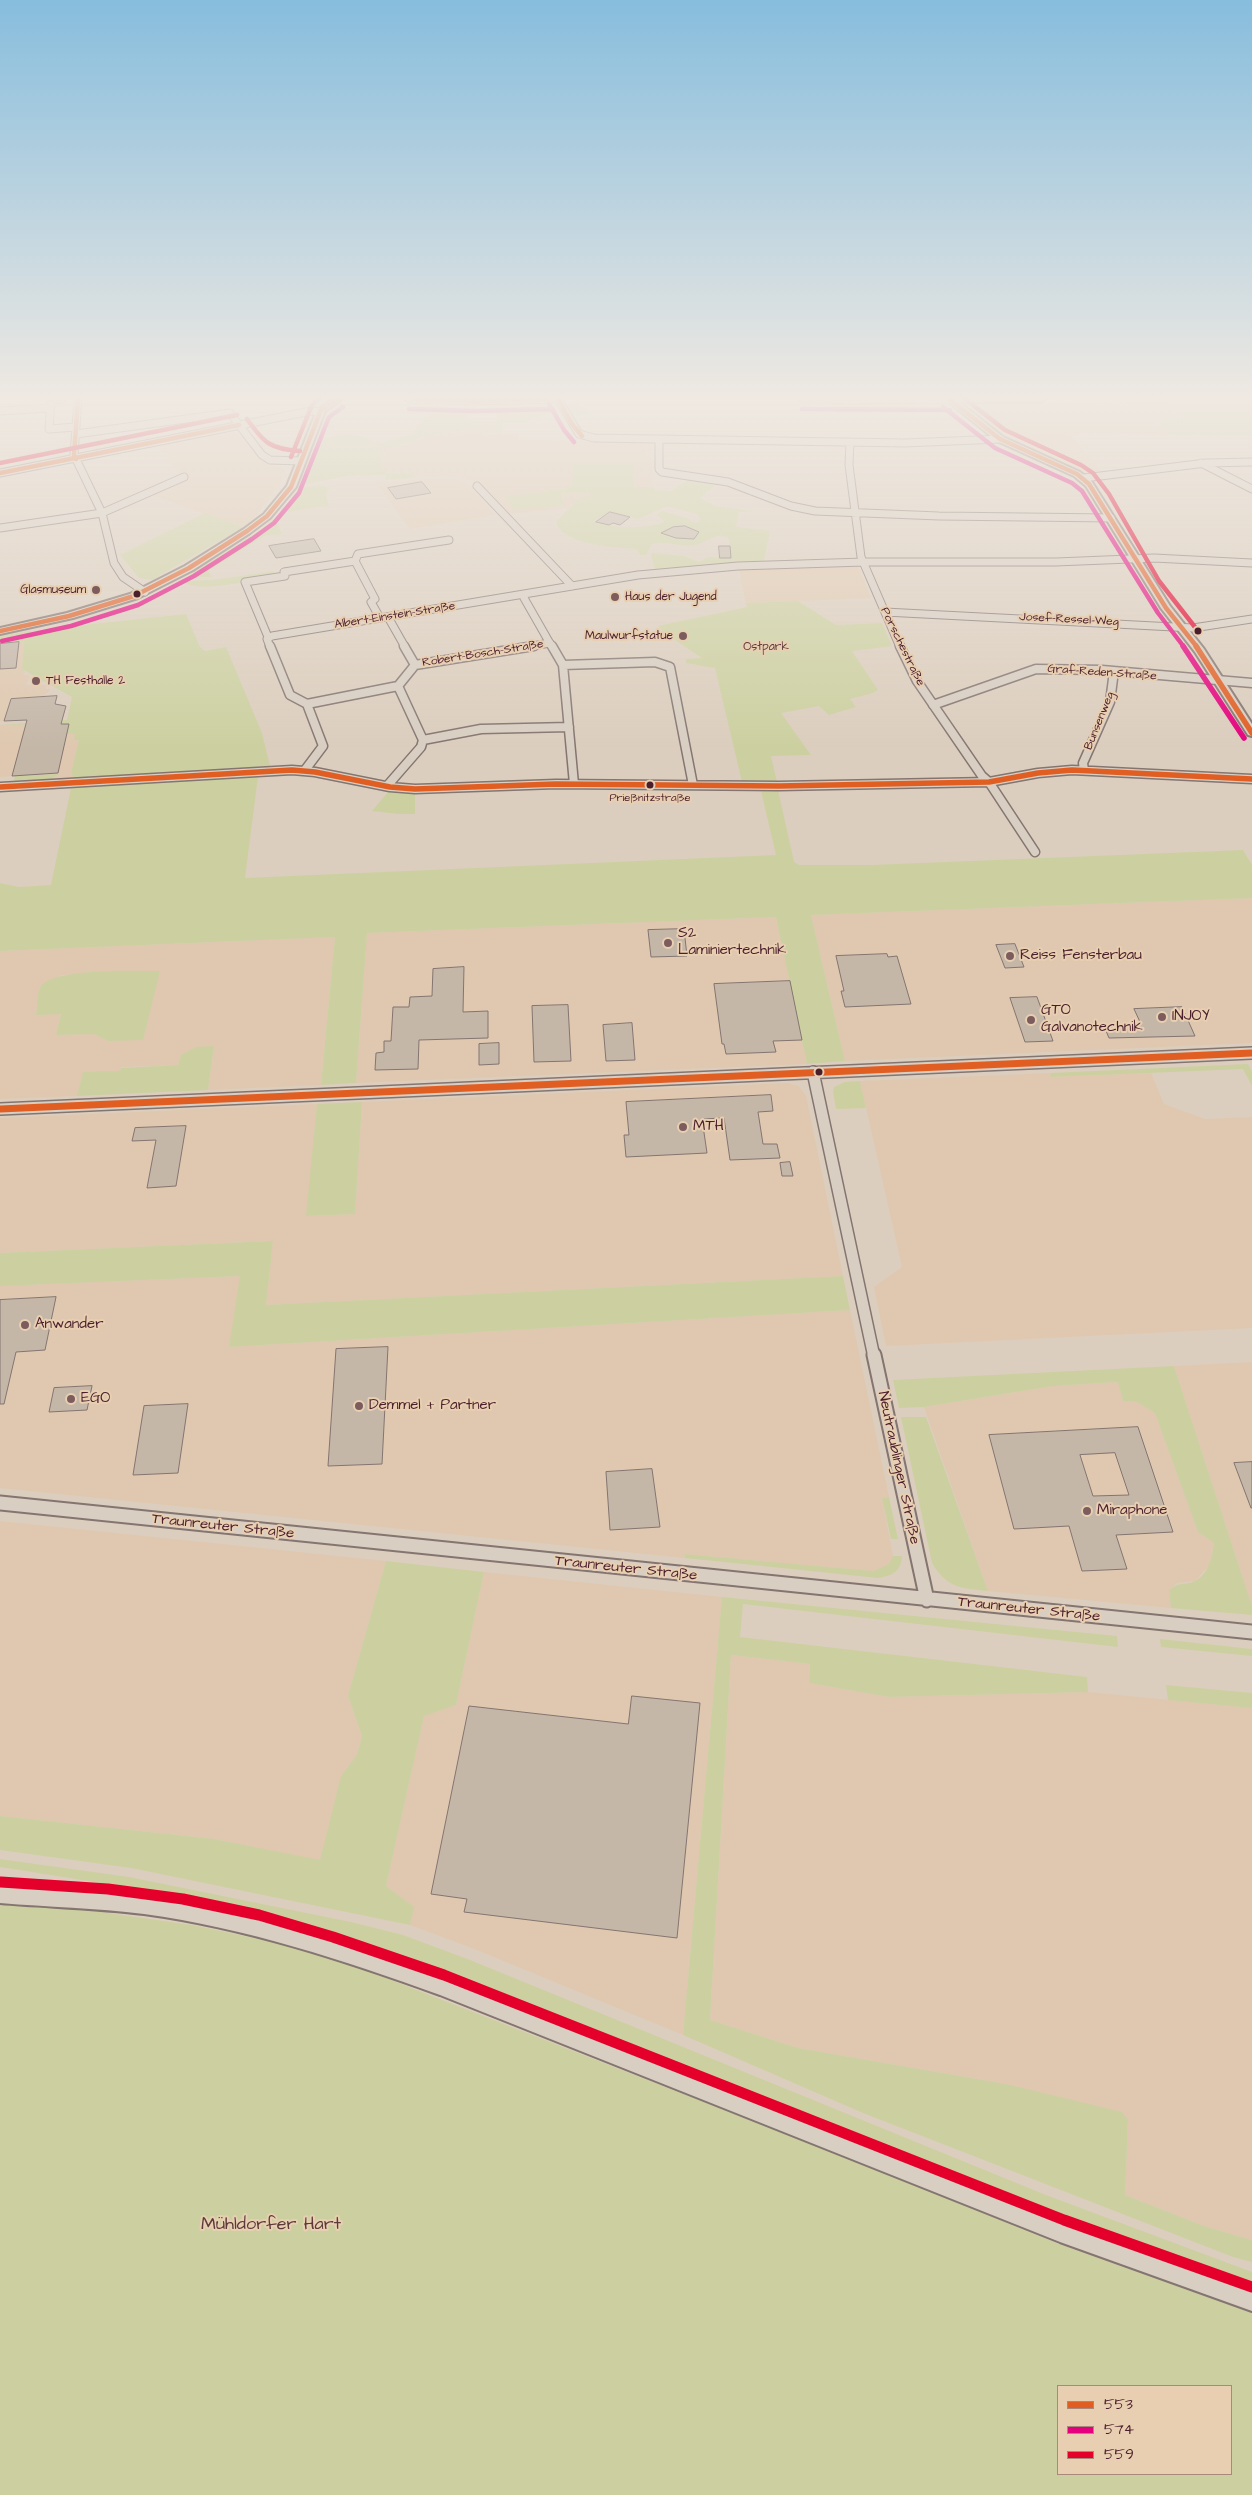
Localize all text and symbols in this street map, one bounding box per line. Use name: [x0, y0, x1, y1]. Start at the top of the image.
place label: Glasmuseum: [20, 583, 86, 597]
marker: Glasmuseum: [90, 584, 102, 596]
unlabelled marker: [132, 589, 142, 599]
place label: Haus der Jugend: [625, 590, 717, 604]
marker: Haus der Jugend: [609, 591, 621, 603]
street label: Albert-Einstein-Straße: [334, 599, 456, 633]
street label: Porschestraße: [877, 605, 927, 689]
street label: Josef-Ressel-Weg: [1019, 610, 1119, 630]
unlabelled marker: [1193, 626, 1203, 636]
place label: Maulwurfstatue: [585, 629, 673, 643]
marker: Maulwurfstatue: [677, 630, 689, 642]
street label: Robert-Bosch-Straße: [421, 637, 545, 671]
park label: Ostpark: [743, 640, 789, 654]
street label: Graf-Reden-Straße: [1047, 662, 1157, 684]
place label: TH Festhalle 2: [46, 674, 125, 688]
marker: TH Festhalle 2: [30, 675, 42, 687]
street label: Bunsenweg: [1082, 690, 1118, 752]
marker: Prießnitzstraße: [645, 780, 655, 790]
place label: Prießnitzstraße: [610, 792, 690, 806]
place label: S2 Laminiertechnik: [678, 925, 786, 960]
marker: S2 Laminiertechnik: [662, 937, 674, 949]
place label: Reiss Fensterbau: [1020, 947, 1142, 965]
marker: Reiss Fensterbau: [1004, 950, 1016, 962]
place label: GTO Galvanotechnik: [1041, 1002, 1143, 1037]
place label: INJOY: [1172, 1008, 1210, 1026]
marker: INJOY: [1156, 1011, 1168, 1023]
marker: GTO Galvanotechnik: [1025, 1014, 1037, 1026]
unlabelled marker: [814, 1067, 824, 1077]
place label: MTH: [693, 1118, 724, 1136]
marker: MTH: [677, 1121, 689, 1133]
place label: Anwander: [35, 1316, 103, 1334]
marker: Anwander: [19, 1319, 31, 1331]
place label: EGO: [81, 1390, 110, 1408]
street label: Neutraublinger Straße: [873, 1390, 923, 1546]
marker: EGO: [65, 1393, 77, 1405]
place label: Demmel + Partner: [369, 1397, 496, 1415]
marker: Demmel + Partner: [353, 1400, 365, 1412]
place label: Miraphone: [1097, 1502, 1167, 1520]
marker: Miraphone: [1081, 1505, 1093, 1517]
street label: Traunreuter Straße: [151, 1511, 295, 1543]
street label: Traunreuter Straße: [554, 1553, 698, 1585]
street label: Traunreuter Straße: [957, 1594, 1101, 1626]
park label: Mühldorfer Hart: [201, 2214, 341, 2236]
legend: [1057, 2385, 1232, 2475]
text: 553: [1104, 2394, 1133, 2415]
text: 574: [1104, 2419, 1134, 2440]
text: 559: [1104, 2444, 1134, 2465]

